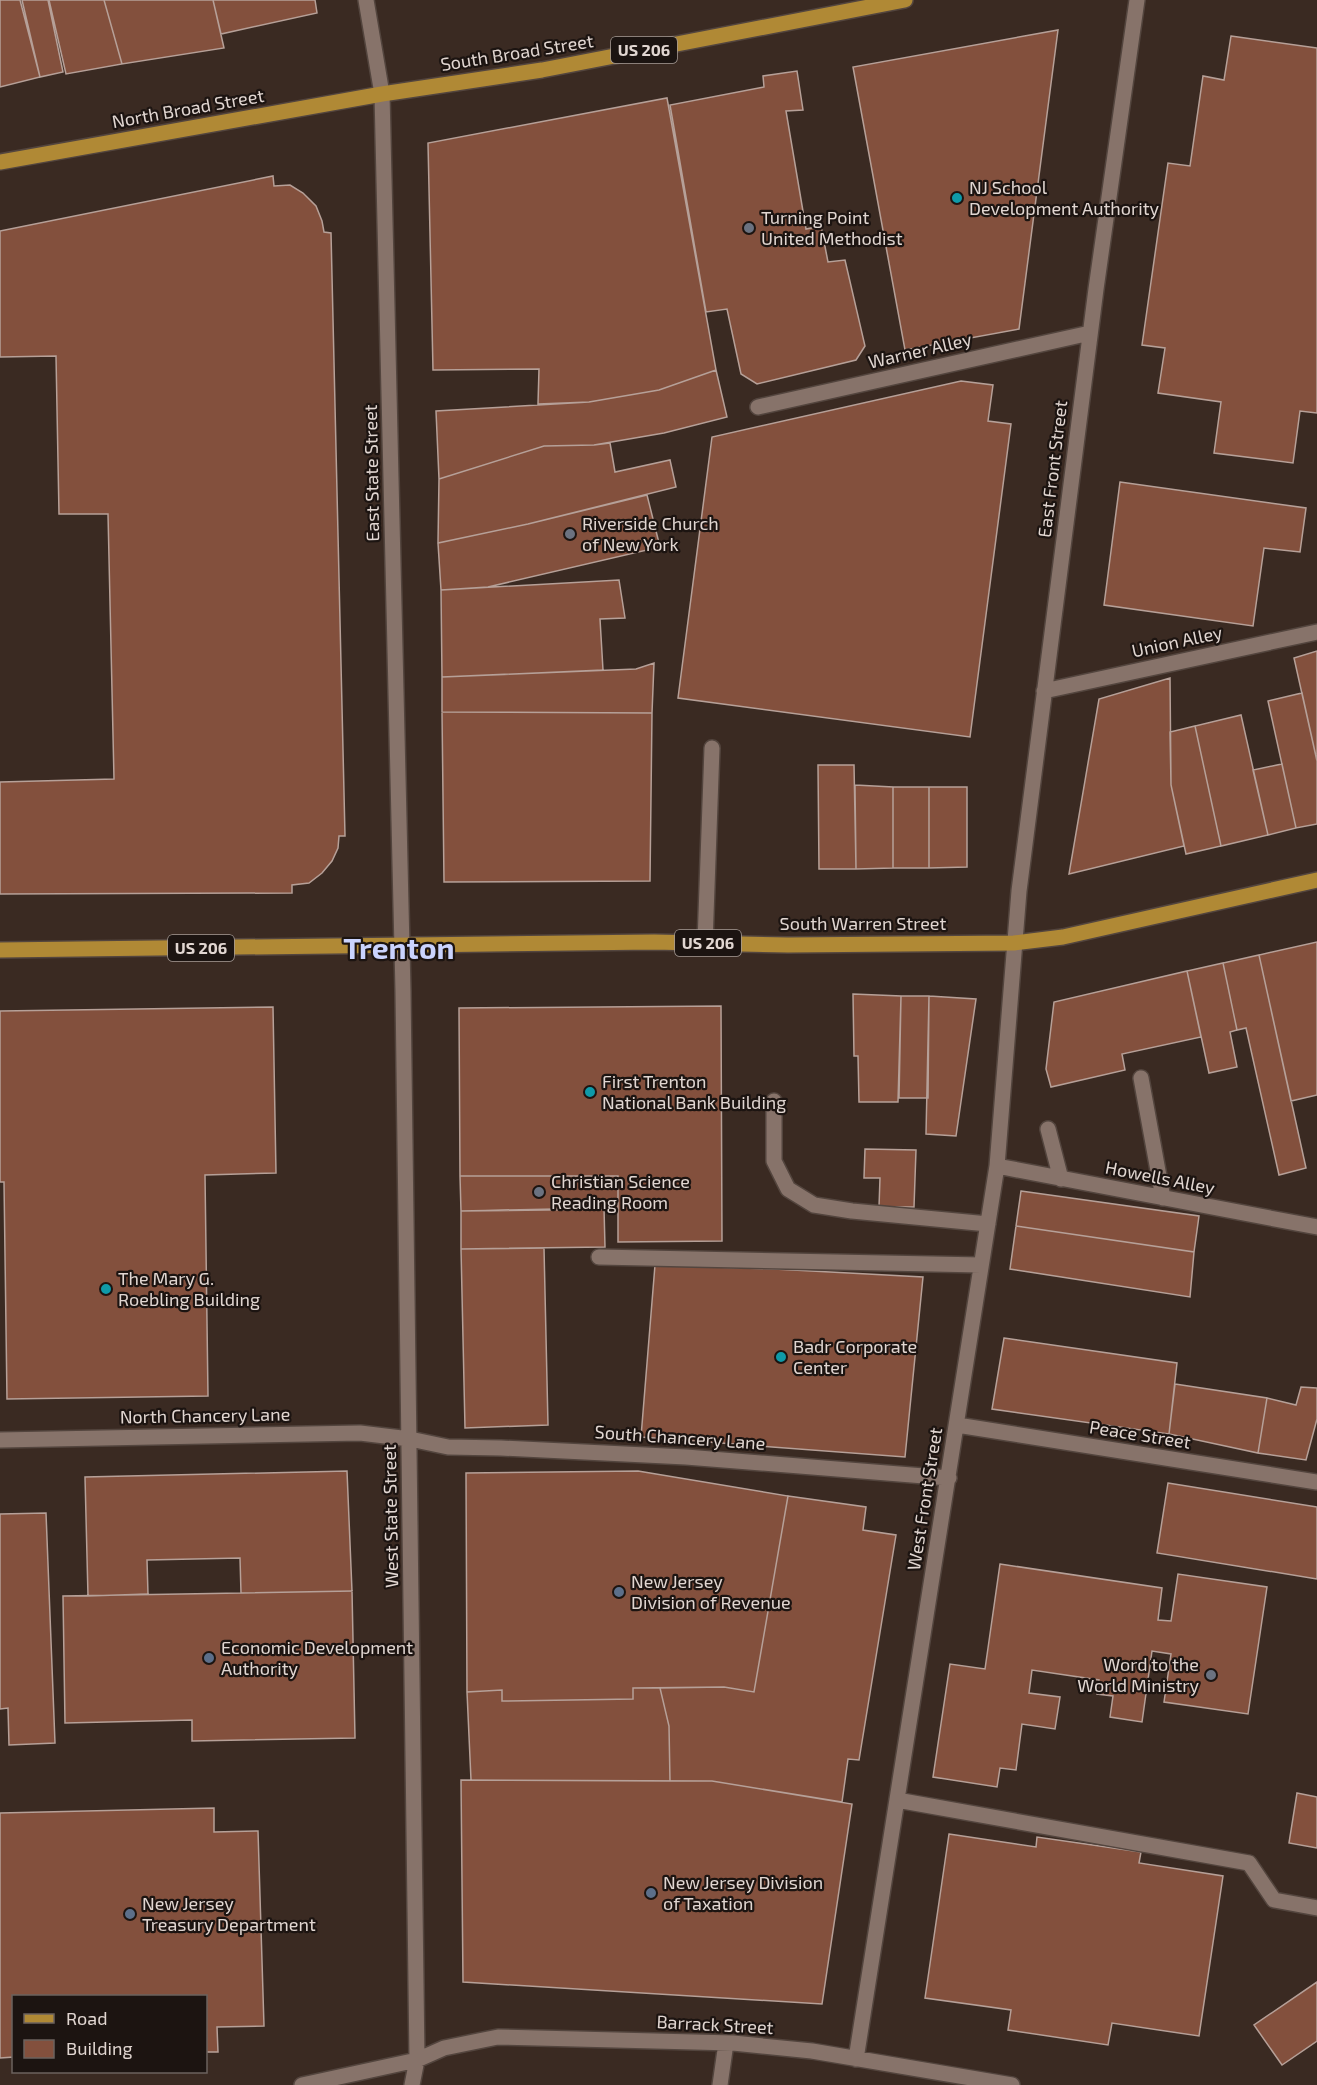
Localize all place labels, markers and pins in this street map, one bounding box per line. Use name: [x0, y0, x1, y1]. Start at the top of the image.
place label: NJ School Development Authority: [969, 176, 1160, 219]
marker: NJ School Development Authority: [950, 191, 964, 205]
place label: Turning Point United Methodist: [761, 206, 903, 249]
marker: Turning Point United Methodist: [742, 221, 756, 235]
place label: Riverside Church of New York: [582, 512, 719, 555]
marker: Riverside Church of New York: [563, 527, 577, 541]
place label: First Trenton National Bank Building: [602, 1070, 786, 1113]
marker: First Trenton National Bank Building: [583, 1085, 597, 1099]
place label: Christian Science Reading Room: [551, 1170, 690, 1213]
marker: Christian Science Reading Room: [532, 1185, 546, 1199]
place label: The Mary G. Roebling Building: [118, 1267, 260, 1310]
marker: The Mary G. Roebling Building: [99, 1282, 113, 1296]
place label: Badr Corporate Center: [793, 1335, 917, 1378]
marker: Badr Corporate Center: [774, 1350, 788, 1364]
place label: New Jersey Division of Revenue: [631, 1570, 791, 1613]
marker: New Jersey Division of Revenue: [612, 1585, 626, 1599]
place label: Economic Development Authority: [221, 1636, 413, 1679]
marker: Economic Development Authority: [202, 1651, 216, 1665]
place label: Word to the World Ministry: [1077, 1653, 1199, 1696]
marker: Word to the World Ministry: [1204, 1668, 1218, 1682]
place label: New Jersey Division of Taxation: [663, 1871, 823, 1914]
marker: New Jersey Division of Taxation: [644, 1886, 658, 1900]
place label: New Jersey Treasury Department: [142, 1892, 316, 1935]
marker: New Jersey Treasury Department: [123, 1907, 137, 1921]

